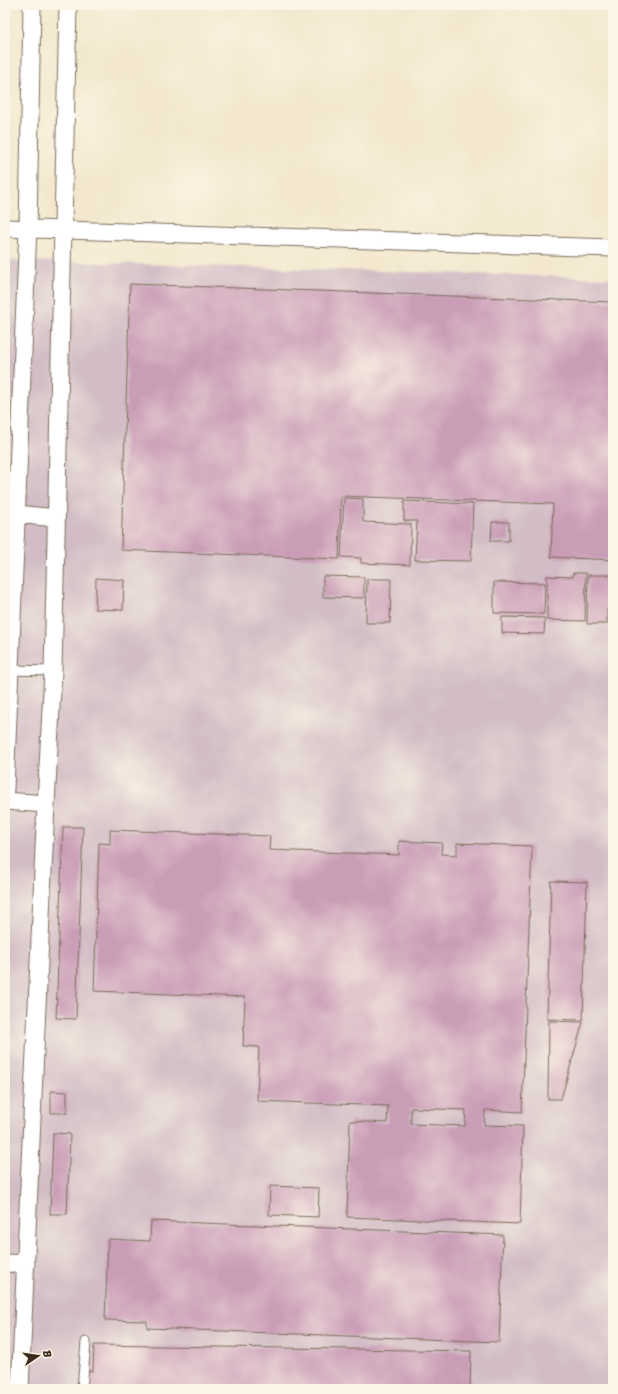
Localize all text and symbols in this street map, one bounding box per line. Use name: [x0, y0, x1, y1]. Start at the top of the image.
north arrow: [18, 1336, 58, 1376]
text: B: [37, 1348, 57, 1359]

